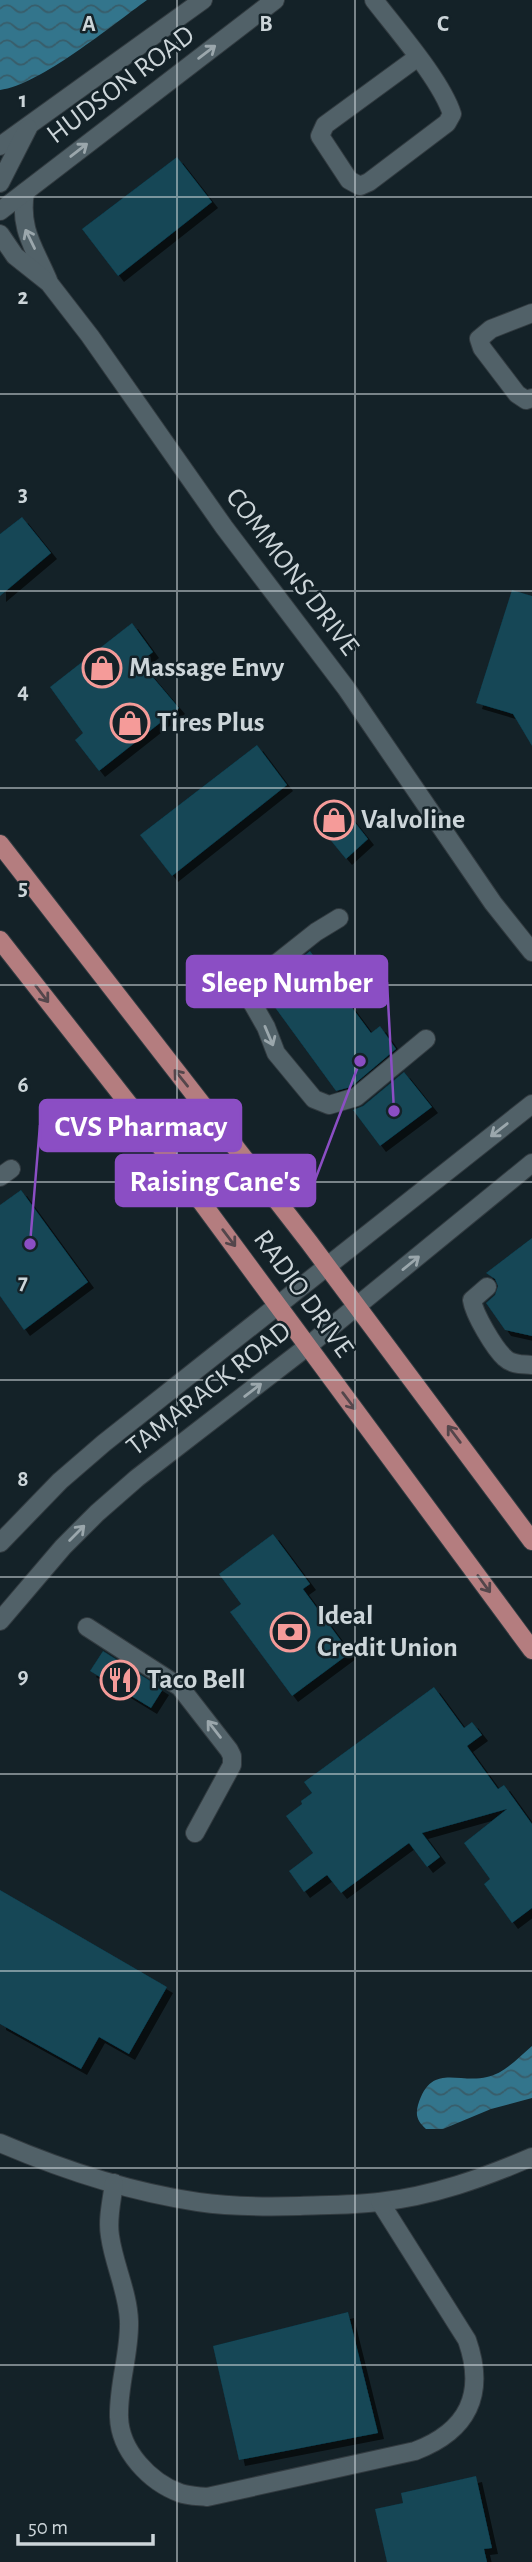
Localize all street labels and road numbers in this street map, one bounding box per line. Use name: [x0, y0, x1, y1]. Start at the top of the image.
street label: HUDSON ROAD: [40, 18, 202, 152]
street label: COMMONS DRIVE: [220, 483, 364, 661]
street label: RADIO DRIVE: [248, 1225, 358, 1363]
street label: TAMARACK ROAD: [122, 1317, 296, 1461]

